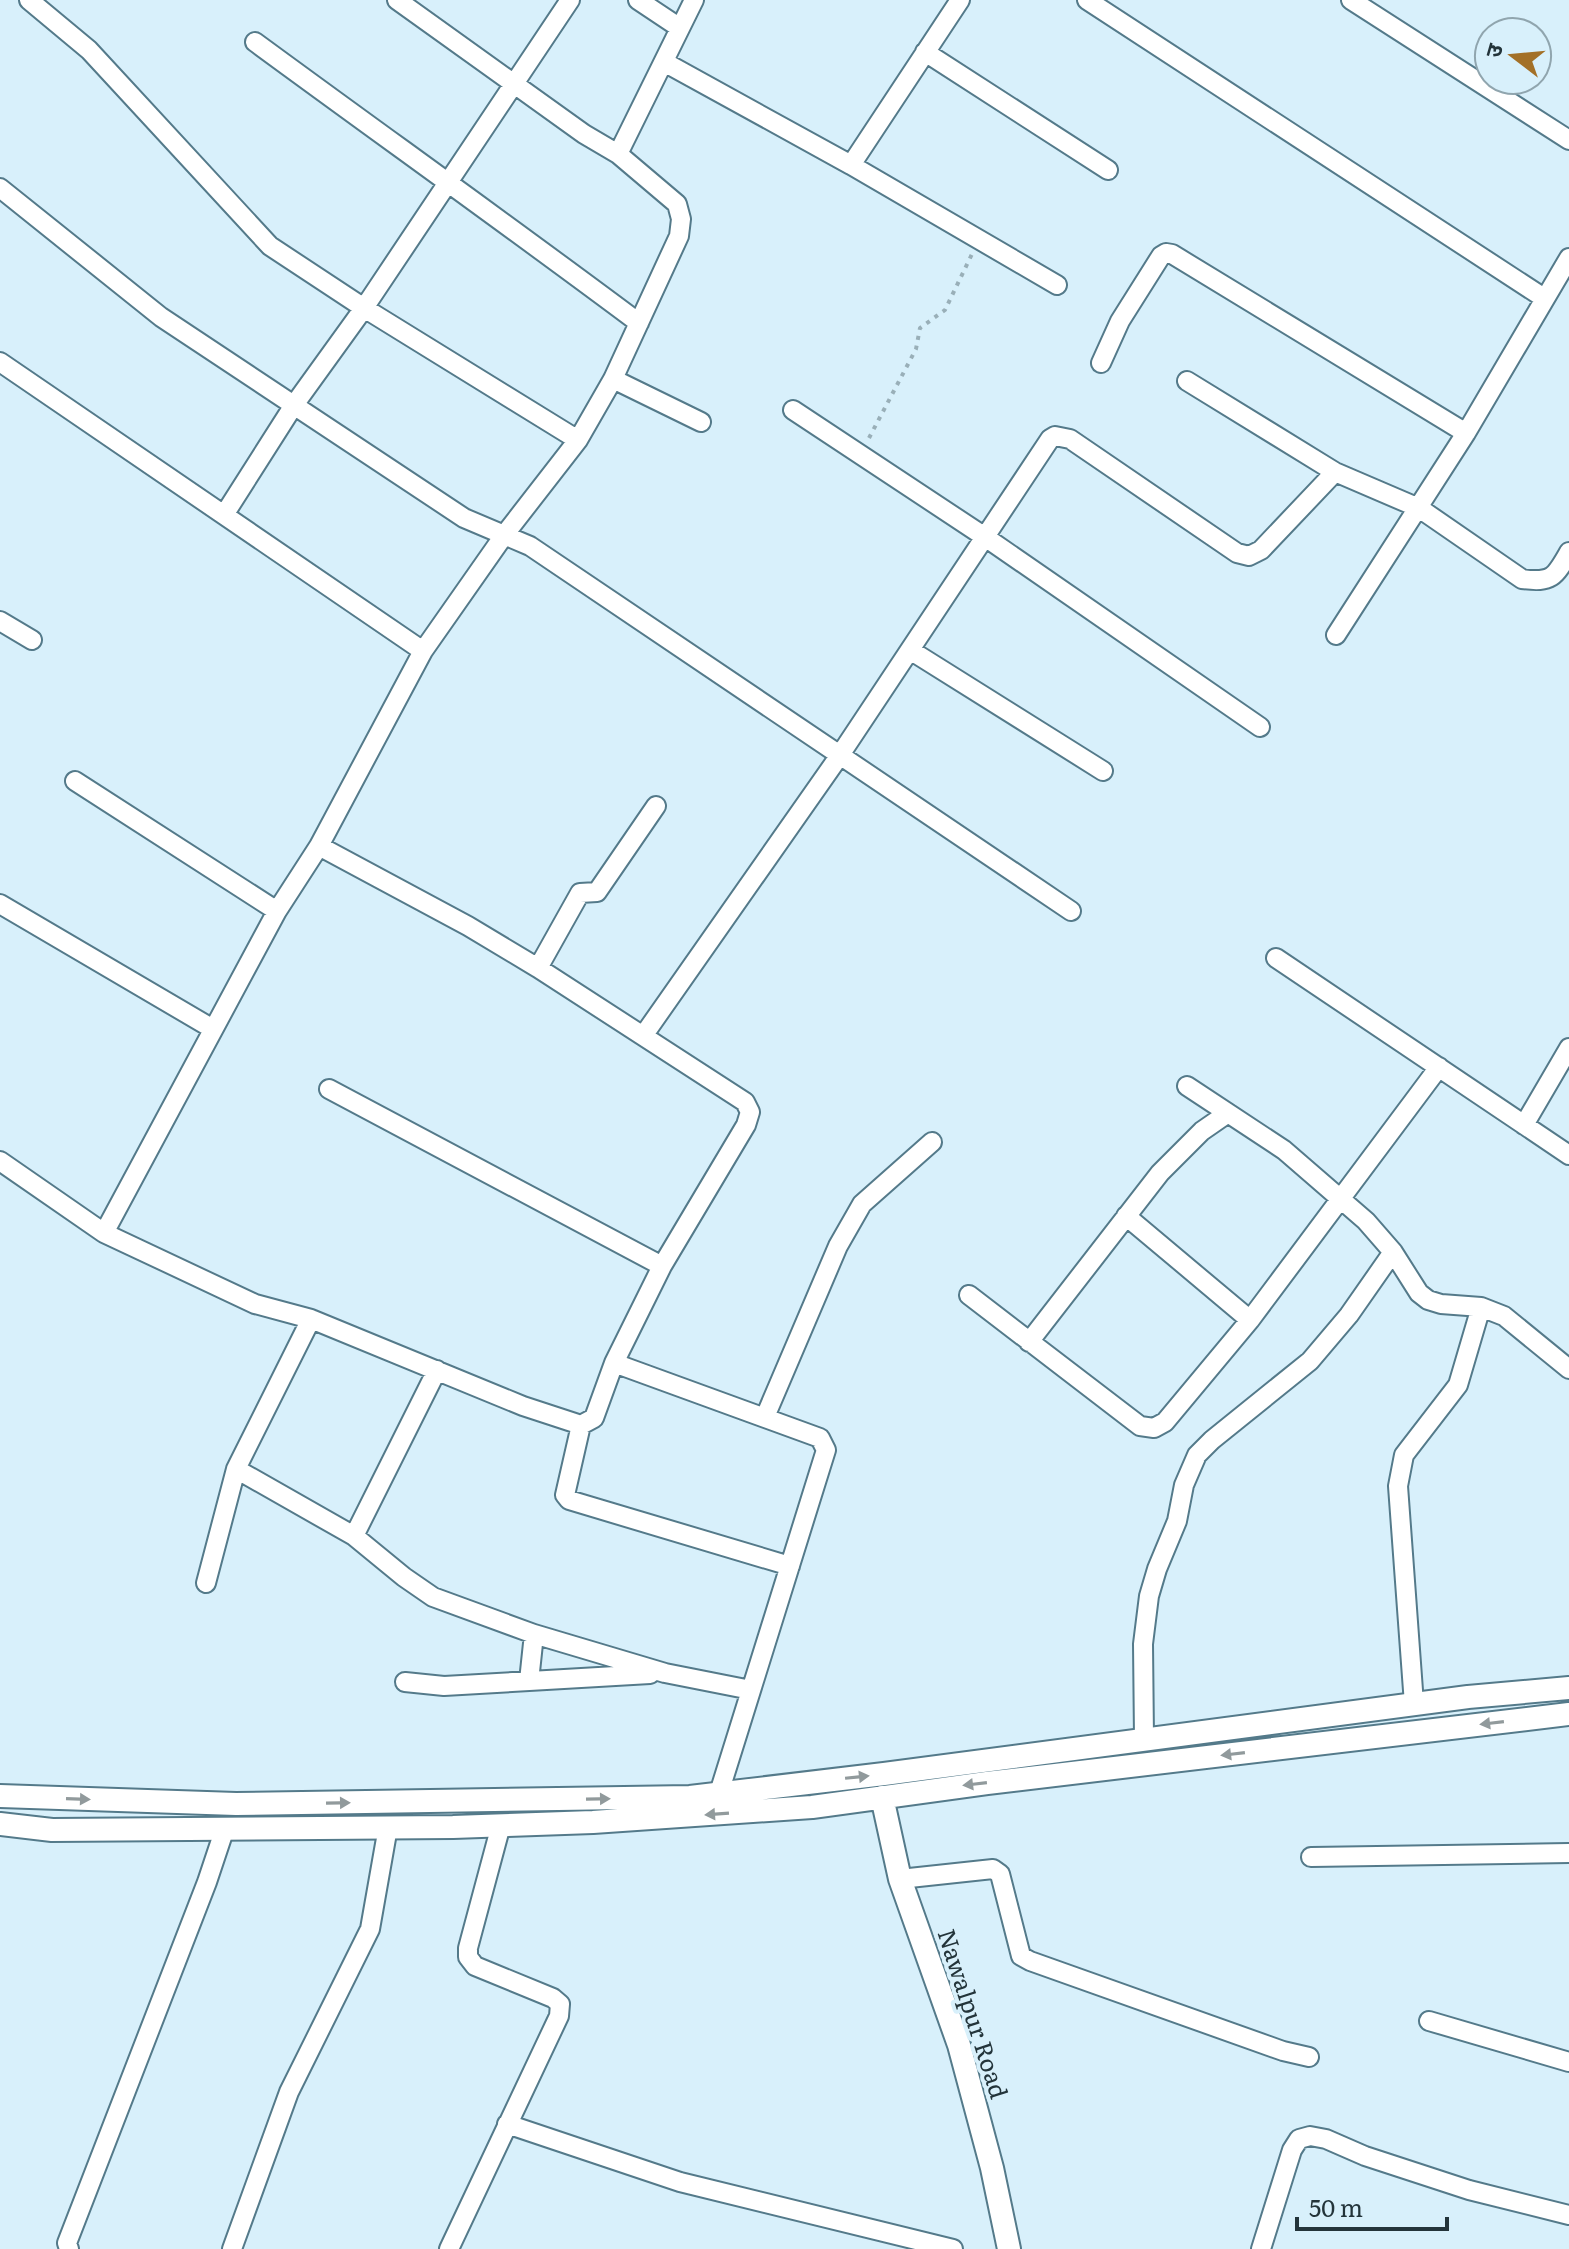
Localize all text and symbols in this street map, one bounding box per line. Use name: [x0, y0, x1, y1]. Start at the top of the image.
north arrow: [1473, 16, 1553, 96]
text: उ: [1475, 38, 1510, 61]
one-way arrow: [1479, 1717, 1504, 1730]
one-way arrow: [1220, 1747, 1245, 1760]
one-way arrow: [845, 1771, 870, 1784]
one-way arrow: [962, 1778, 987, 1791]
one-way arrow: [66, 1792, 91, 1805]
one-way arrow: [586, 1793, 611, 1805]
one-way arrow: [326, 1797, 351, 1809]
one-way arrow: [704, 1807, 729, 1820]
street label: Nawalpur Road: [930, 1924, 1018, 2103]
scale bar: [1297, 2181, 1447, 2231]
text: 50 m: [1309, 2189, 1363, 2224]

